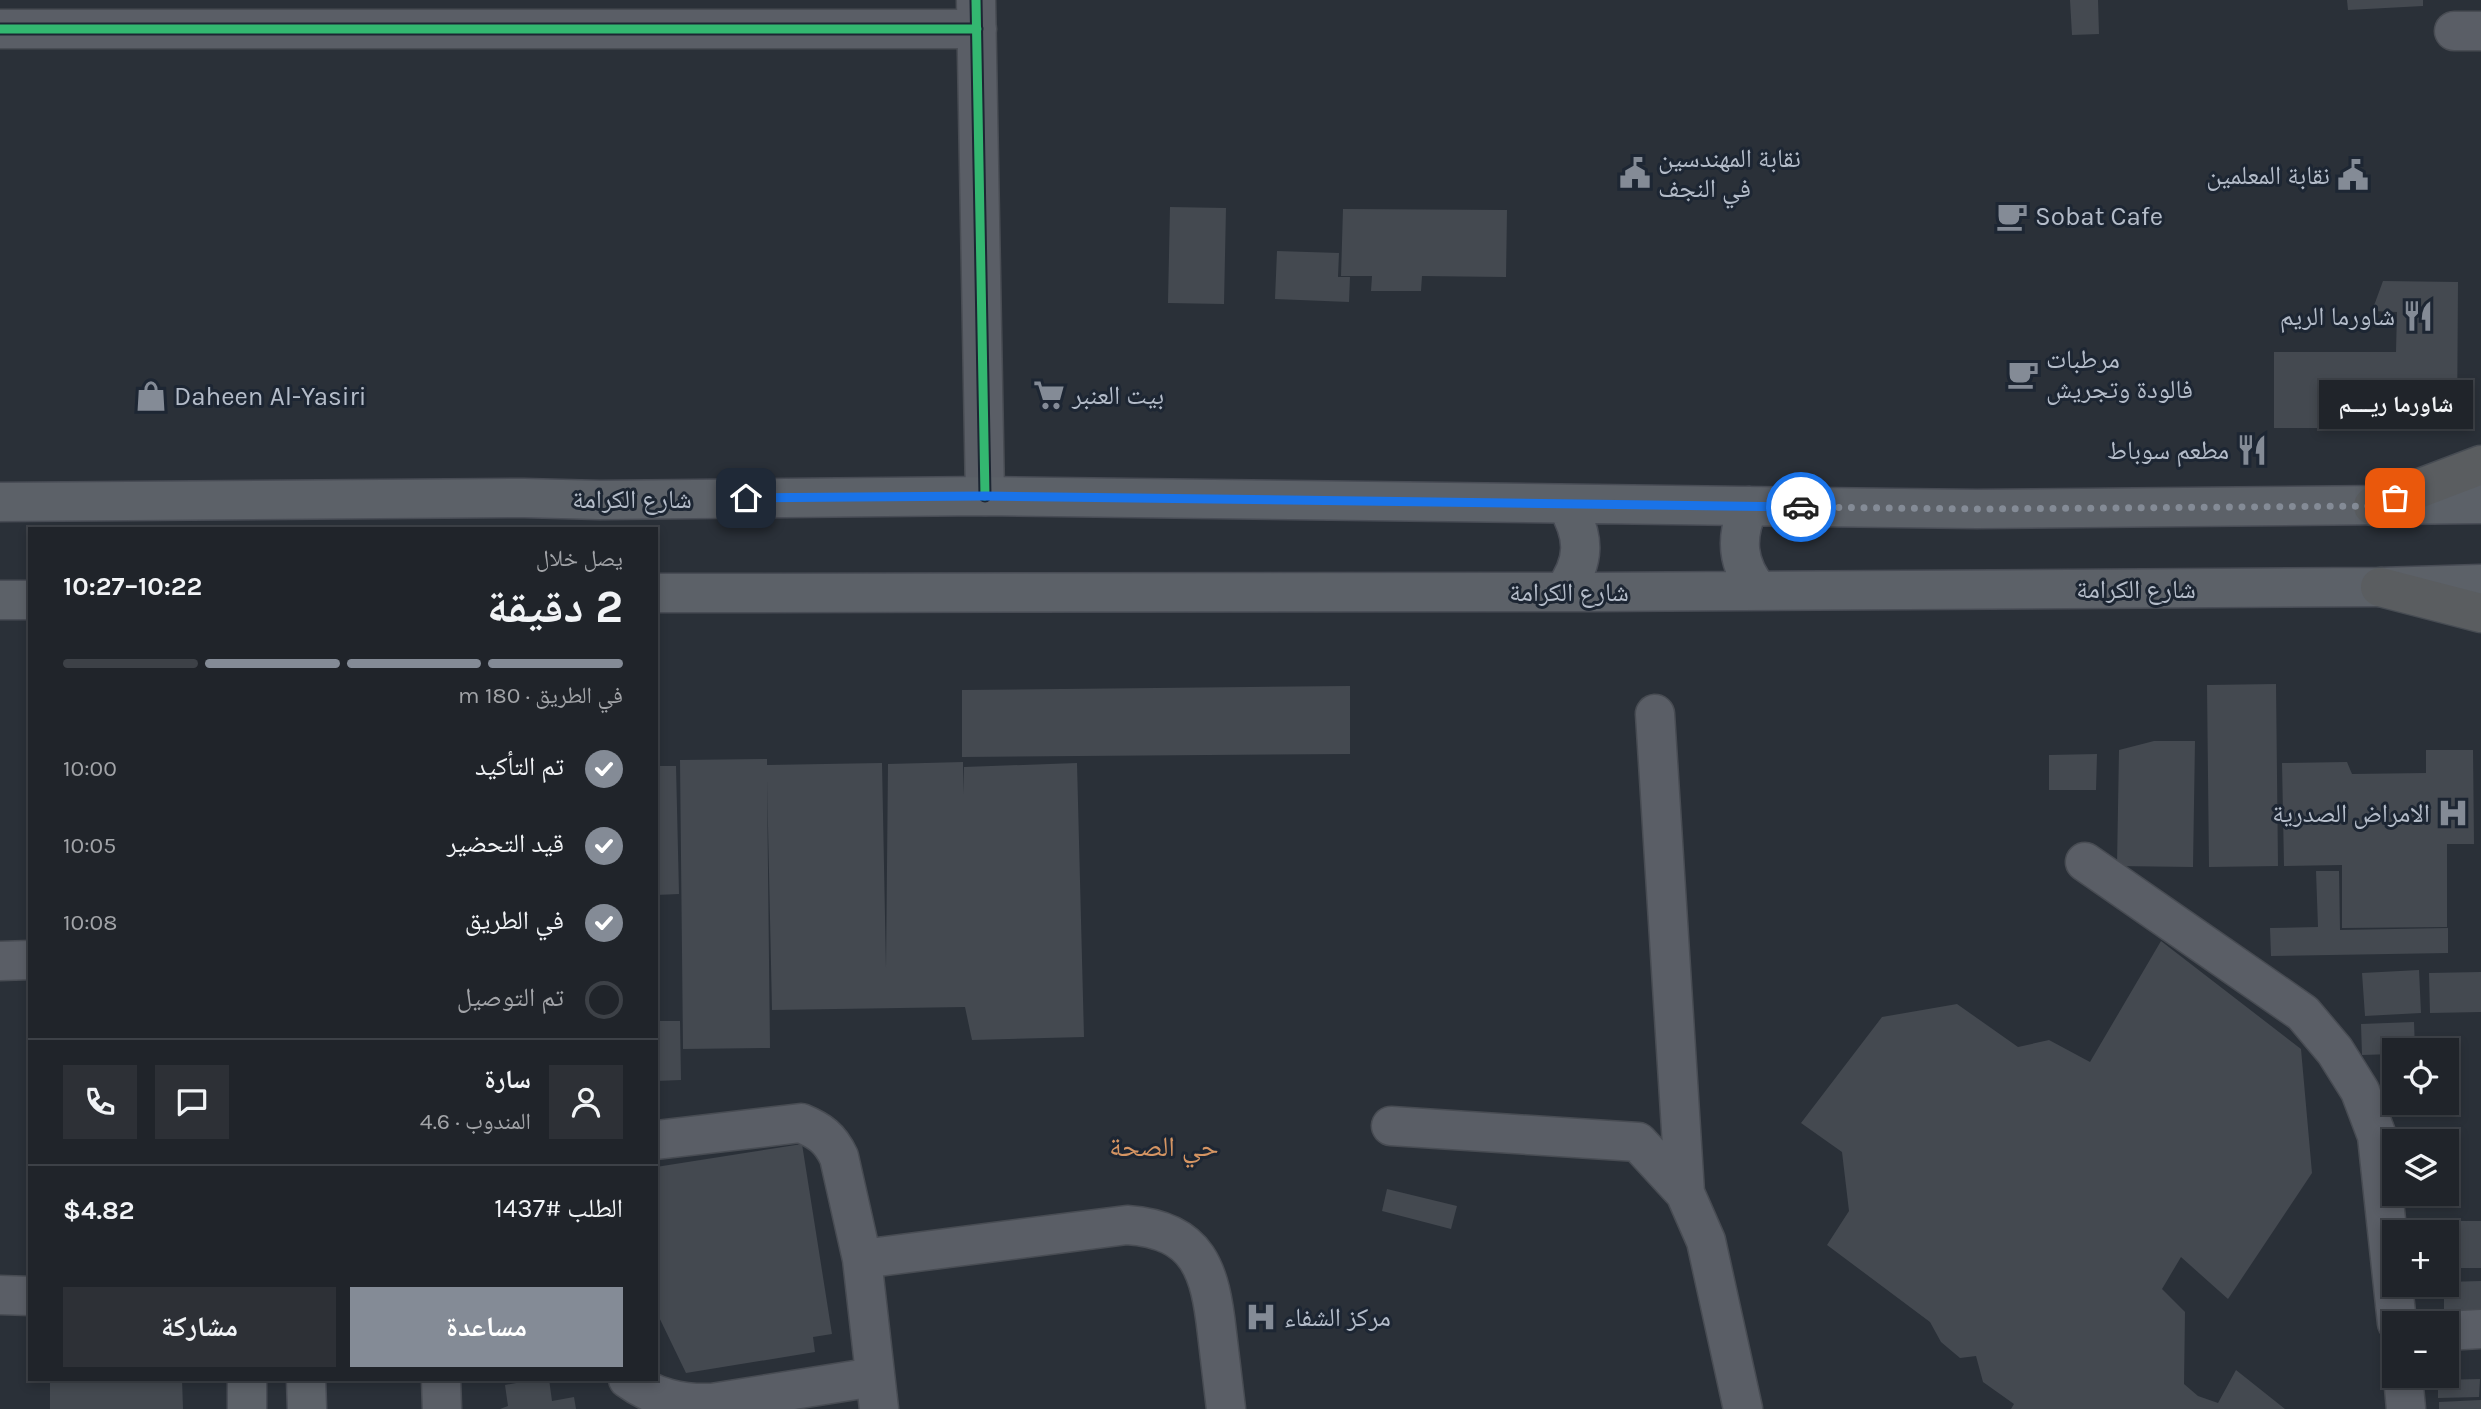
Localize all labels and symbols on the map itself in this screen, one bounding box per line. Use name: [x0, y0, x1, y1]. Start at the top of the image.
place label: نقابة المهندسين في النجف: [1658, 143, 1801, 209]
public building icon: نقابة المهندسين في النجف: [1618, 156, 1652, 190]
public building icon: نقابة المعلمين: [2336, 158, 2370, 192]
place label: نقابة المعلمين: [2206, 160, 2330, 191]
cafe icon: Sobat Cafe: [1995, 199, 2029, 233]
place label: Sobat Cafe: [2035, 201, 2163, 232]
restaurant icon: شاورما الريم: [2401, 299, 2435, 333]
place label: شاورما الريم: [2280, 301, 2395, 333]
place label: مرطبات فالودة وتجريش: [2046, 344, 2193, 405]
cafe icon: مرطبات فالودة وتجريش: [2006, 357, 2040, 391]
supermarket icon: بيت العنبر: [1032, 378, 1066, 412]
shop icon: Daheen Al-Yasiri: [134, 379, 168, 413]
callout: شاورما ريــــم: [2318, 379, 2472, 428]
place label: بيت العنبر: [1071, 380, 1164, 411]
place label: Daheen Al-Yasiri: [174, 381, 367, 412]
restaurant icon: مطعم سوباط: [2235, 433, 2269, 467]
place label: مطعم سوباط: [2107, 435, 2229, 467]
pin: [716, 468, 776, 528]
pin: [2365, 468, 2425, 528]
courier: [1766, 472, 1836, 542]
street label: شارع الكرامة: [572, 484, 692, 515]
street label: شارع الكرامة: [2076, 574, 2196, 605]
street label: شارع الكرامة: [1509, 577, 1629, 608]
hospital icon: الامراض الصدرية: [2436, 796, 2470, 830]
place label: الامراض الصدرية: [2272, 798, 2430, 829]
district label: حي الصحة: [1109, 1130, 1219, 1169]
hospital icon: مركز الشفاء: [1244, 1300, 1278, 1334]
place label: مركز الشفاء: [1284, 1302, 1391, 1333]

